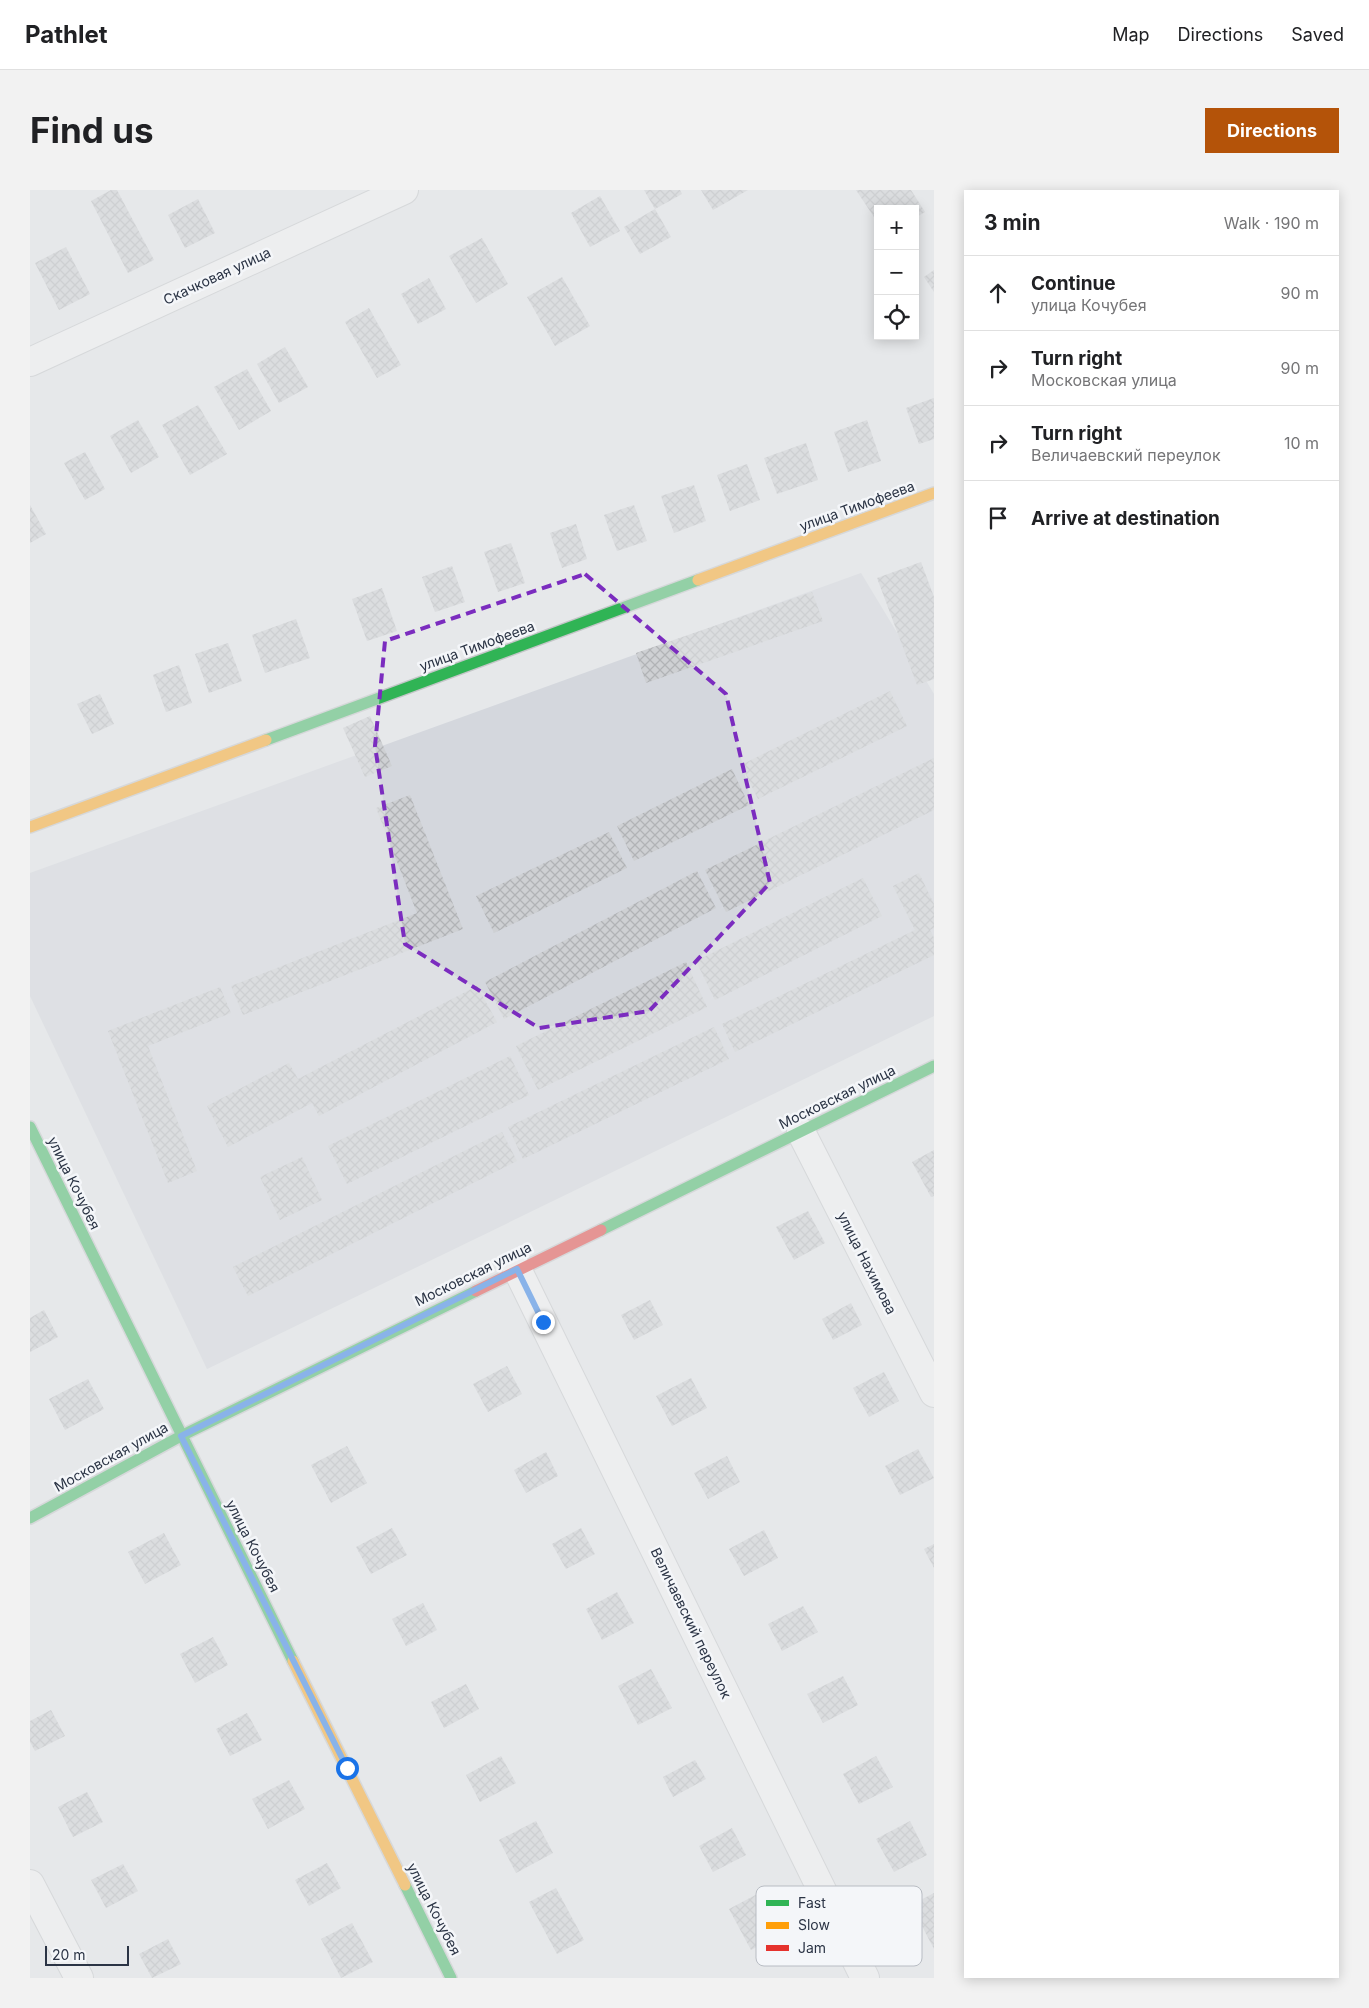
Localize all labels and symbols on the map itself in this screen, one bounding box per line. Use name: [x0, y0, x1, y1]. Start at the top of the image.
street label: Скачковая улица: [160, 243, 273, 308]
street label: улица Тимофеева: [797, 477, 917, 534]
street label: улица Тимофеева: [417, 617, 537, 674]
street label: Московская улица: [776, 1061, 898, 1132]
street label: улица Кочубея: [45, 1134, 104, 1232]
street label: улица Нахимова: [834, 1209, 901, 1317]
street label: Московская улица: [412, 1238, 534, 1309]
route end: [532, 1311, 555, 1334]
street label: Московская улица: [51, 1418, 171, 1495]
street label: улица Кочубея: [223, 1497, 284, 1595]
street label: Величаевский переулок: [647, 1545, 736, 1701]
route start: [336, 1757, 359, 1780]
street label: улица Кочубея: [404, 1860, 465, 1958]
legend: [756, 1886, 922, 1966]
text: Fast: [798, 1894, 826, 1911]
text: Slow: [798, 1916, 830, 1933]
text: Jam: [798, 1939, 826, 1956]
scale bar: [45, 1943, 129, 1966]

